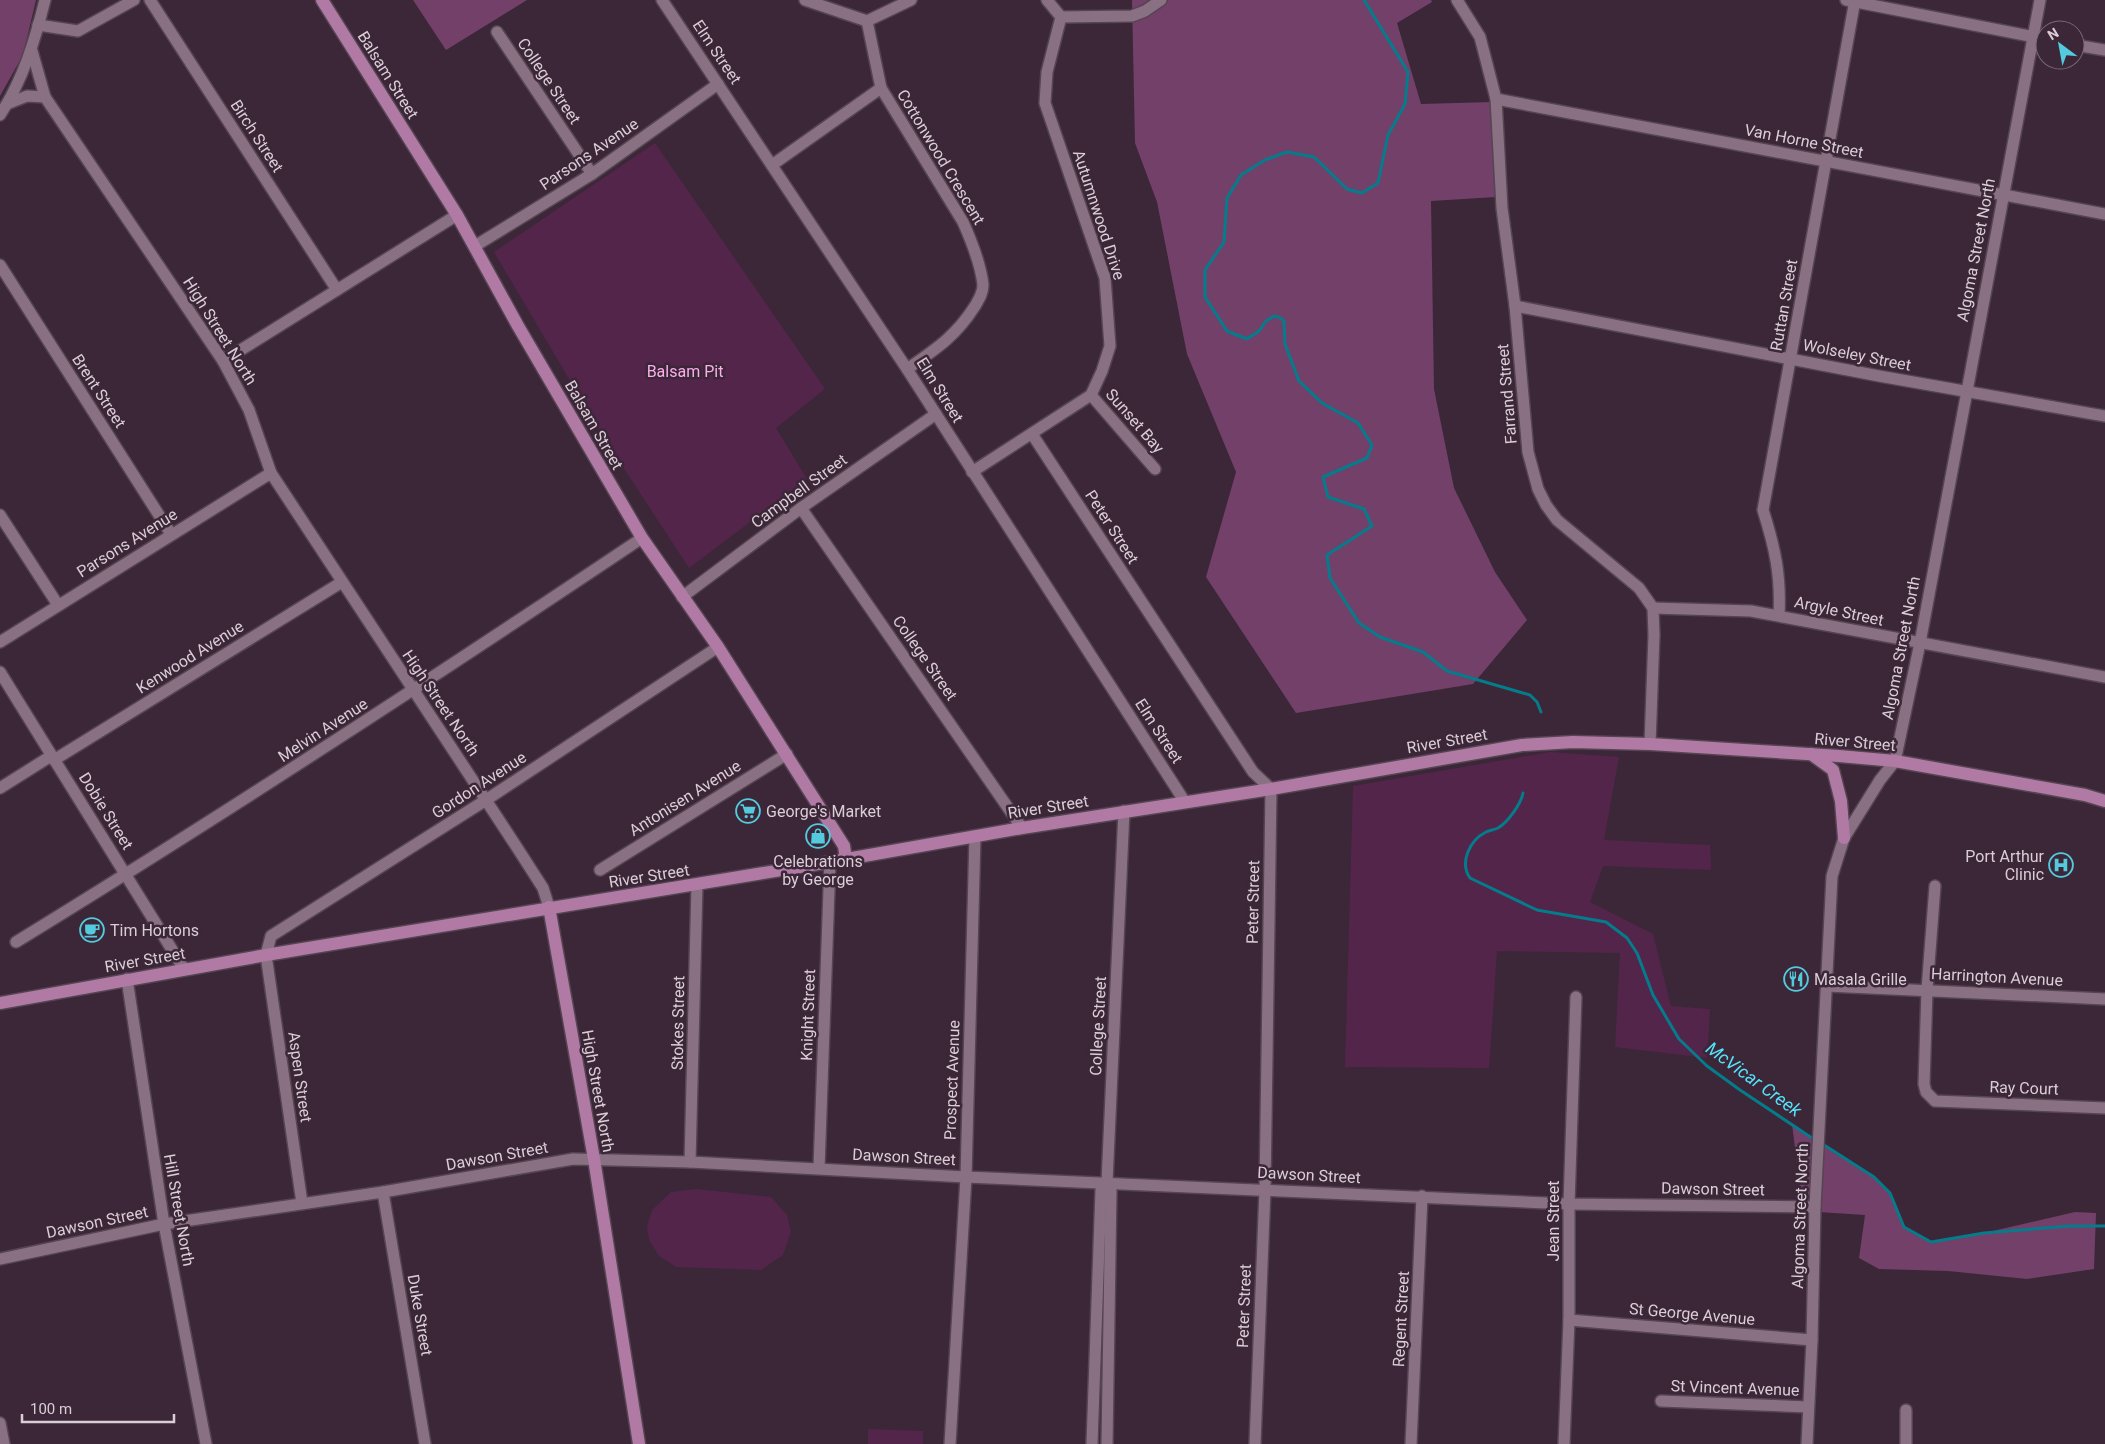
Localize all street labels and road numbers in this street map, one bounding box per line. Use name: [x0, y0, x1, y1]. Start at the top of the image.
street label: Elm Street: [689, 16, 745, 88]
street label: Balsam Street: [354, 28, 422, 122]
street label: College Street: [513, 34, 585, 128]
street label: Cottonwood Crescent: [893, 86, 989, 228]
street label: Birch Street: [227, 96, 287, 176]
street label: Parsons Avenue: [536, 114, 642, 194]
street label: Van Horne Street: [1743, 120, 1865, 162]
street label: Autumnwood Drive: [1069, 148, 1129, 282]
street label: Algoma Street North: [1953, 177, 1999, 323]
street label: Ruttan Street: [1767, 258, 1801, 352]
street label: High Street North: [179, 274, 261, 388]
street label: Wolseley Street: [1801, 335, 1913, 375]
street label: Farrand Street: [1493, 343, 1521, 445]
street label: Brent Street: [68, 351, 130, 431]
street label: Elm Street: [913, 354, 967, 426]
street label: Balsam Street: [561, 377, 627, 473]
street label: Sunset Bay: [1102, 385, 1168, 457]
street label: Campbell Street: [747, 450, 851, 532]
street label: Peter Street: [1081, 487, 1143, 567]
street label: Parsons Avenue: [73, 504, 181, 582]
street label: Algoma Street North: [1878, 575, 1924, 721]
street label: Argyle Street: [1793, 592, 1885, 630]
street label: College Street: [889, 612, 961, 704]
street label: Kenwood Avenue: [133, 616, 247, 698]
street label: High Street North: [399, 646, 483, 760]
street label: Melvin Avenue: [275, 694, 371, 766]
street label: Elm Street: [1131, 695, 1187, 767]
street label: River Street: [1405, 725, 1489, 757]
street label: River Street: [1814, 729, 1896, 755]
street label: Gordon Avenue: [428, 747, 530, 823]
street label: Antonisen Avenue: [626, 756, 744, 840]
street label: Dobie Street: [75, 769, 137, 853]
street label: River Street: [1006, 791, 1090, 823]
street label: River Street: [607, 860, 691, 892]
street label: Peter Street: [1243, 860, 1263, 944]
street label: River Street: [103, 944, 187, 976]
street label: Harrington Avenue: [1931, 964, 2063, 990]
street label: Knight Street: [797, 969, 819, 1061]
street label: Stokes Street: [668, 976, 688, 1070]
street label: College Street: [1086, 976, 1110, 1076]
street label: Prospect Avenue: [940, 1020, 964, 1140]
street label: High Street North: [578, 1028, 618, 1154]
street label: Aspen Street: [284, 1031, 316, 1123]
street label: Ray Court: [1989, 1077, 2059, 1099]
street label: Dawson Street: [444, 1138, 550, 1174]
street label: Algoma Street North: [1788, 1143, 1812, 1289]
street label: Dawson Street: [852, 1145, 956, 1169]
street label: Hill Street North: [160, 1152, 198, 1268]
street label: Dawson Street: [1257, 1163, 1361, 1187]
street label: Dawson Street: [1661, 1179, 1765, 1199]
street label: Jean Street: [1544, 1180, 1563, 1262]
street label: Dawson Street: [44, 1202, 150, 1242]
street label: Peter Street: [1233, 1264, 1255, 1348]
street label: Regent Street: [1389, 1271, 1413, 1367]
street label: Duke Street: [404, 1273, 436, 1357]
street label: St George Avenue: [1628, 1299, 1756, 1329]
street label: St Vincent Avenue: [1670, 1376, 1800, 1400]

